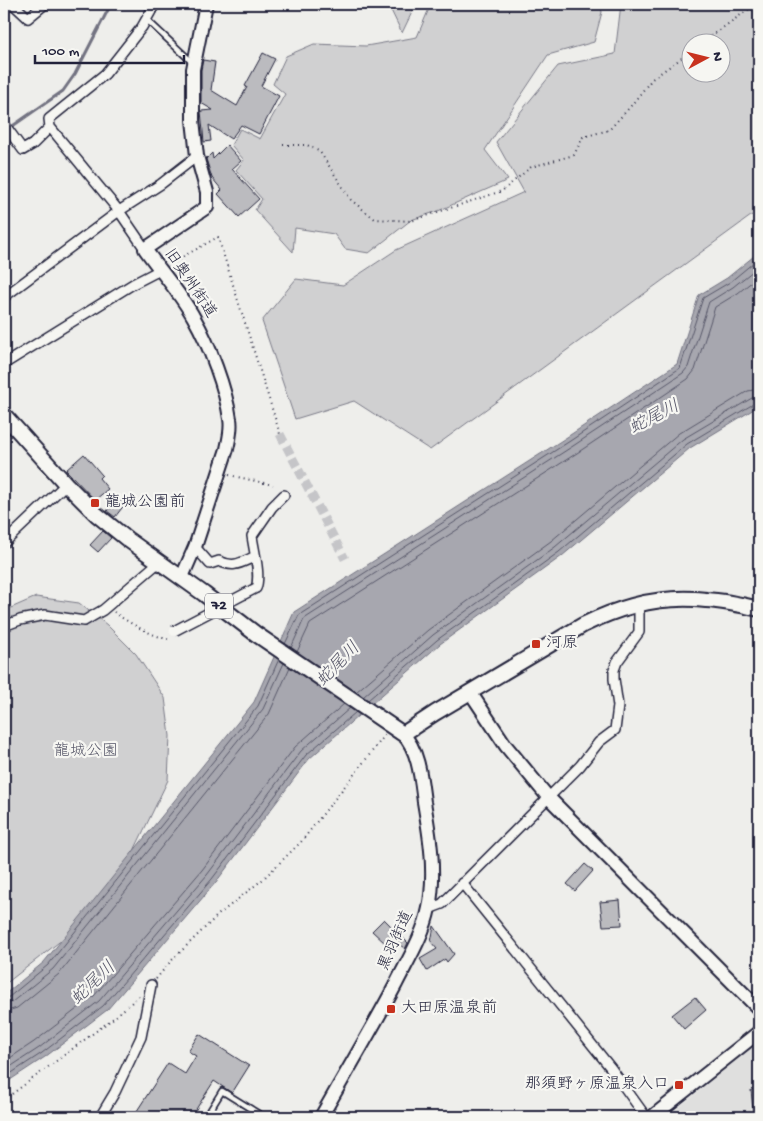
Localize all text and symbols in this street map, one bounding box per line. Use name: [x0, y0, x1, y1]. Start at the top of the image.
scale bar: [35, 32, 184, 64]
north arrow: [680, 32, 730, 82]
text: 100 m: [41, 43, 80, 61]
text: N: [707, 51, 725, 62]
street label: 旧奥州街道: [159, 244, 221, 322]
water label: 蛇尾川: [626, 396, 684, 440]
place label: 龍城公園前: [105, 493, 185, 513]
marker: 龍城公園前: [89, 497, 101, 509]
road number: 72: [205, 594, 233, 618]
place label: 河原: [546, 634, 578, 654]
water label: 蛇尾川: [313, 638, 365, 692]
marker: 河原: [530, 638, 542, 650]
park label: 龍城公園: [54, 742, 118, 762]
street label: 黒羽街道: [374, 907, 419, 974]
water label: 蛇尾川: [67, 958, 121, 1010]
place label: 大田原温泉前: [401, 998, 497, 1019]
marker: 大田原温泉前: [385, 1003, 397, 1015]
place label: 那須野ヶ原温泉入口: [525, 1074, 669, 1095]
marker: 那須野ヶ原温泉入口: [673, 1079, 685, 1091]

